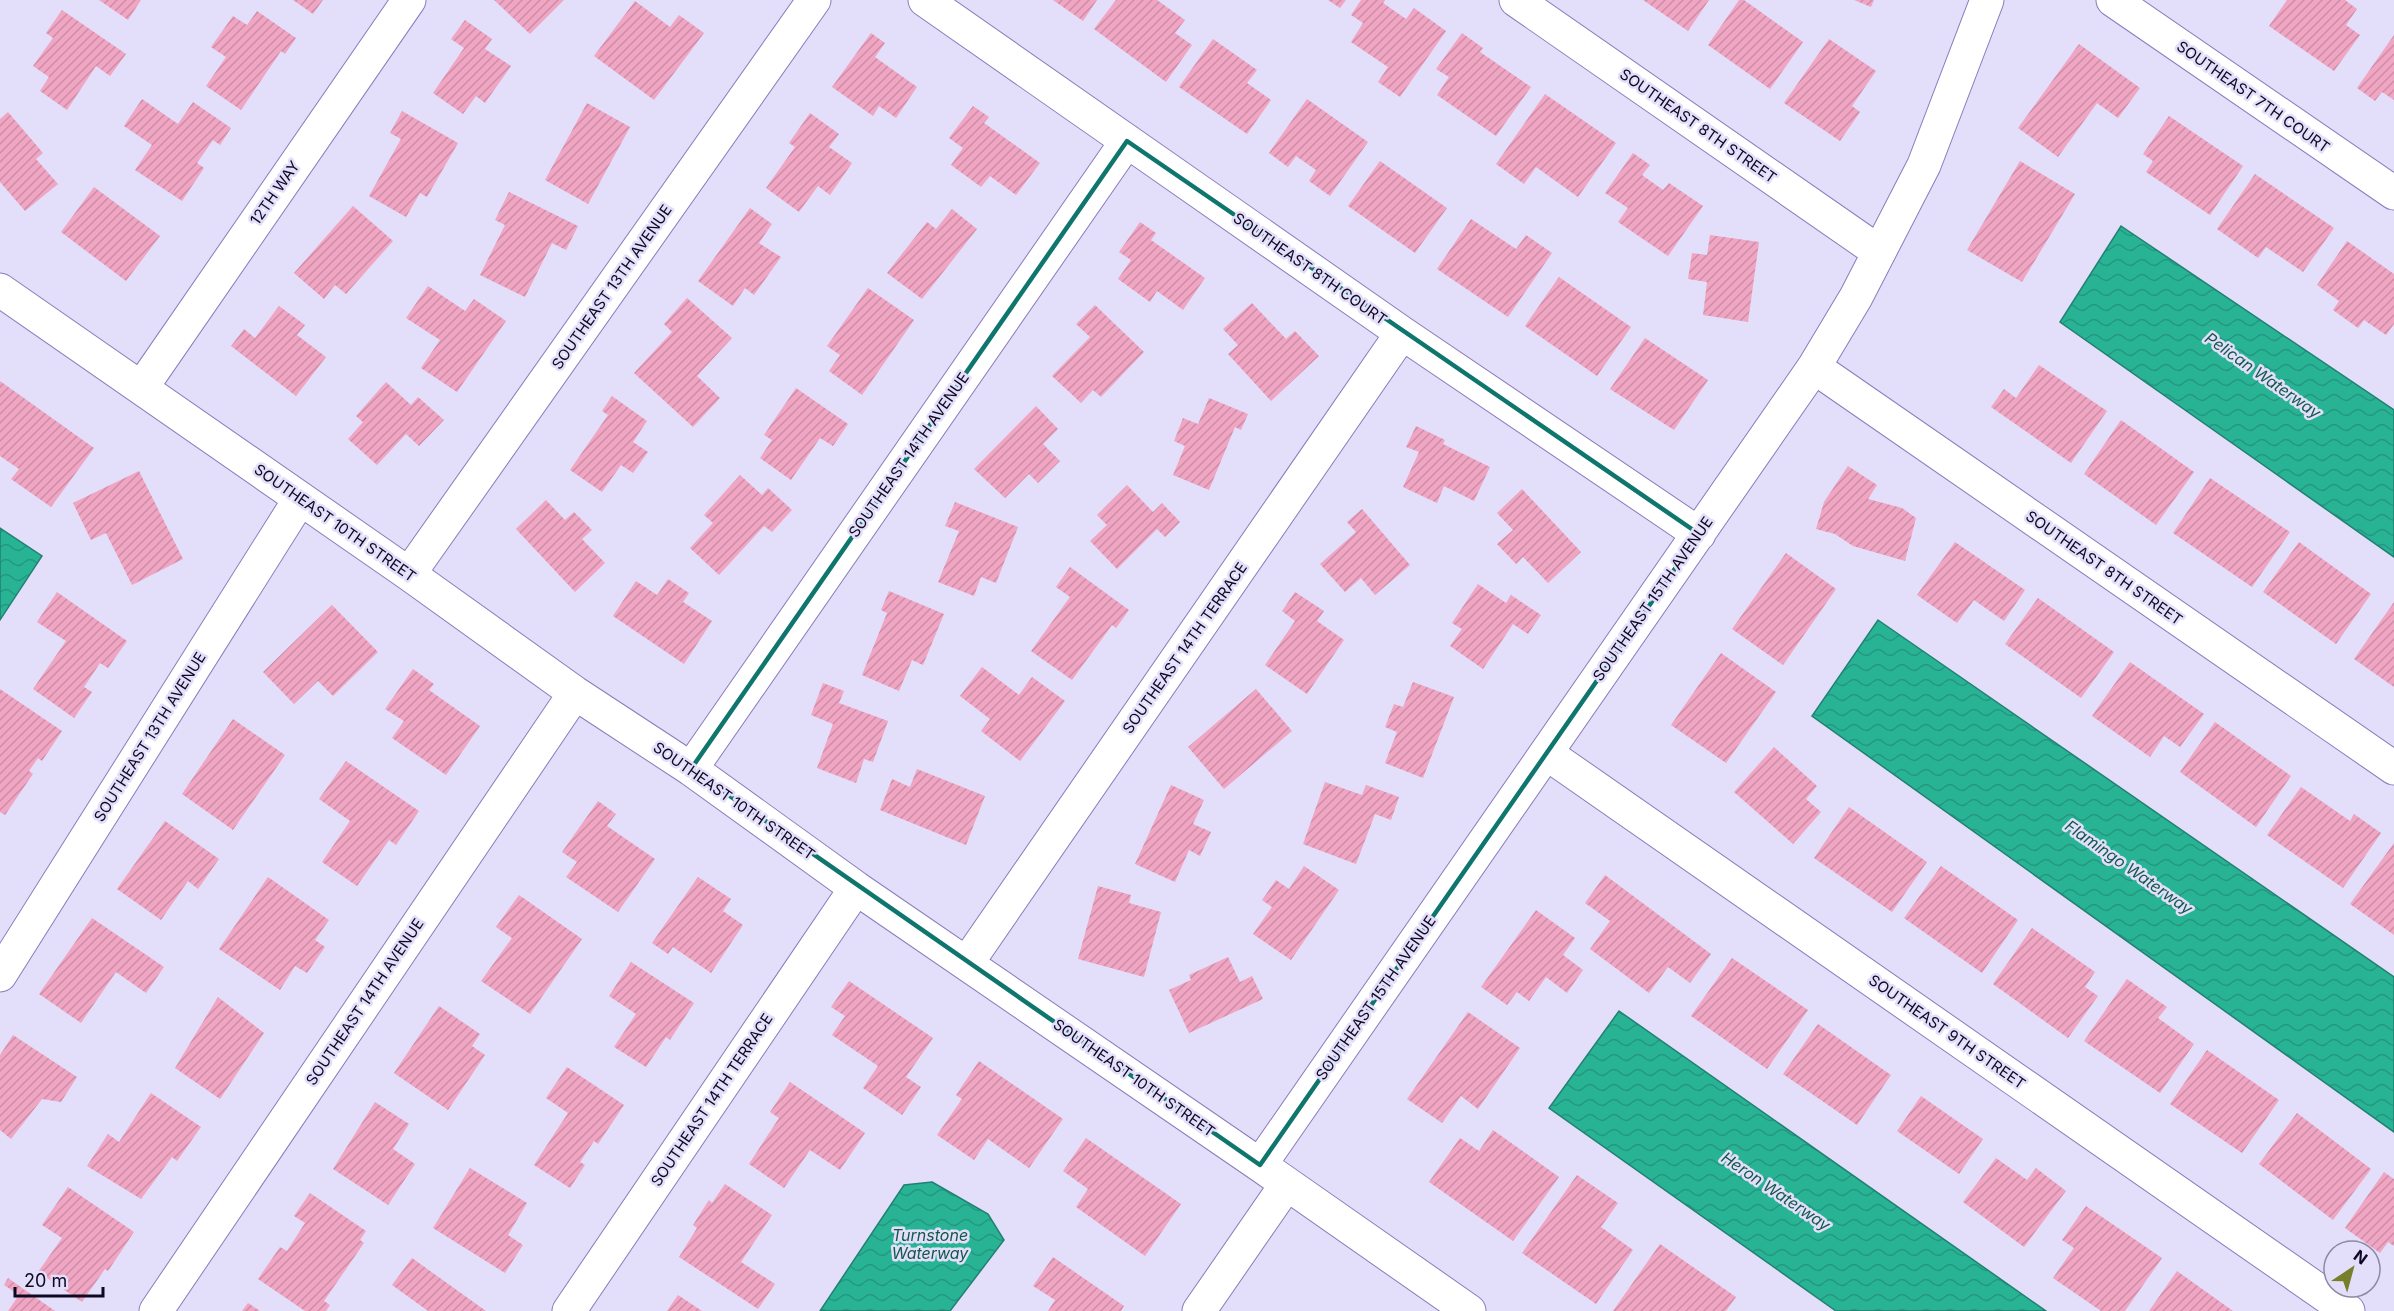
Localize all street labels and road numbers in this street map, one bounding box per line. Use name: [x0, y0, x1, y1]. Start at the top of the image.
street label: SOUTHEAST 7TH COURT: [2173, 36, 2333, 157]
street label: SOUTHEAST 8TH STREET: [1616, 64, 1780, 187]
street label: 12TH WAY: [246, 157, 303, 228]
street label: SOUTHEAST 13TH AVENUE: [547, 201, 676, 373]
street label: SOUTHEAST 8TH COURT: [1230, 208, 1391, 329]
street label: SOUTHEAST 14TH AVENUE: [844, 369, 973, 541]
street label: SOUTHEAST 10TH STREET: [251, 459, 420, 586]
street label: SOUTHEAST 8TH STREET: [2022, 506, 2186, 629]
street label: SOUTHEAST 15TH AVENUE: [1588, 513, 1717, 685]
street label: SOUTHEAST 14TH TERRACE: [1118, 558, 1251, 737]
street label: SOUTHEAST 13TH AVENUE: [89, 648, 210, 825]
street label: SOUTHEAST 10TH STREET: [650, 737, 819, 864]
street label: SOUTHEAST 15TH AVENUE: [1311, 912, 1440, 1084]
street label: SOUTHEAST 14TH AVENUE: [302, 915, 428, 1089]
street label: SOUTHEAST 9TH STREET: [1865, 970, 2029, 1093]
street label: SOUTHEAST 14TH TERRACE: [646, 1010, 777, 1190]
street label: SOUTHEAST 10TH STREET: [1050, 1014, 1219, 1141]

